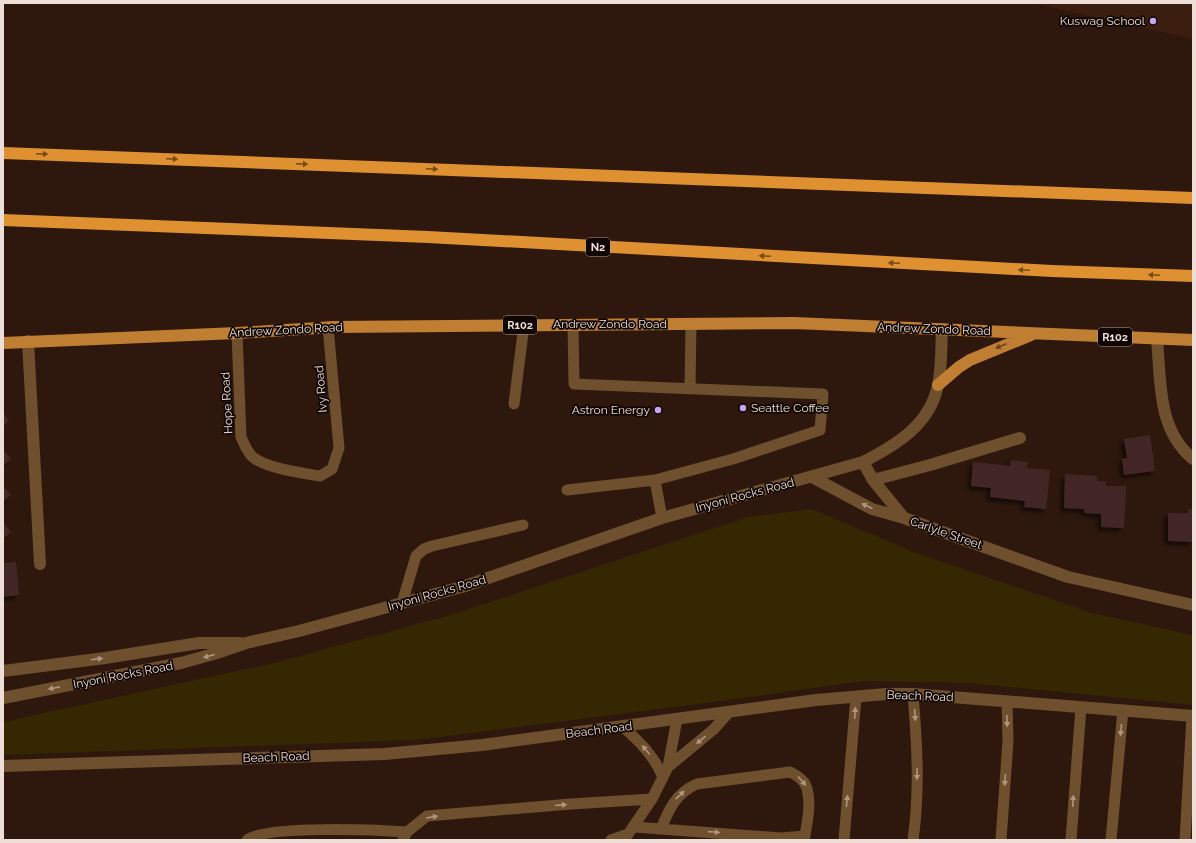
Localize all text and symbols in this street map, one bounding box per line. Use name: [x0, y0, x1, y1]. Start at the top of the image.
place label: Kuswag School: [1060, 14, 1146, 28]
marker: Kuswag School: [1148, 16, 1158, 26]
one-way arrow: [36, 151, 48, 158]
one-way arrow: [166, 156, 179, 162]
one-way arrow: [296, 161, 309, 167]
one-way arrow: [426, 165, 438, 172]
road number: N2: [586, 238, 610, 256]
one-way arrow: [758, 252, 771, 259]
one-way arrow: [888, 259, 900, 266]
one-way arrow: [1018, 266, 1030, 273]
one-way arrow: [1147, 272, 1160, 278]
road number: R102: [503, 316, 537, 334]
street label: Andrew Zondo Road: [553, 317, 667, 331]
street label: Andrew Zondo Road: [229, 320, 343, 340]
street label: Andrew Zondo Road: [877, 320, 991, 338]
road number: R102: [1098, 328, 1132, 346]
one-way arrow: [996, 343, 1007, 349]
street label: Ivy Road: [312, 365, 330, 413]
street label: Hope Road: [218, 372, 236, 434]
place label: Seattle Coffee: [751, 401, 829, 415]
place label: Astron Energy: [572, 403, 650, 417]
marker: Seattle Coffee: [738, 403, 748, 413]
marker: Astron Energy: [653, 405, 663, 415]
street label: Inyoni Rocks Road: [694, 475, 796, 515]
one-way arrow: [861, 503, 873, 509]
street label: Carlyle Street: [908, 514, 984, 552]
street label: Inyoni Rocks Road: [386, 572, 488, 614]
one-way arrow: [203, 653, 215, 659]
one-way arrow: [91, 656, 103, 662]
street label: Inyoni Rocks Road: [72, 658, 174, 692]
one-way arrow: [48, 686, 60, 692]
street label: Beach Road: [886, 688, 954, 704]
one-way arrow: [852, 707, 859, 719]
one-way arrow: [911, 709, 918, 721]
one-way arrow: [1004, 715, 1011, 727]
street label: Beach Road: [565, 719, 633, 741]
one-way arrow: [1118, 724, 1124, 736]
one-way arrow: [696, 736, 707, 744]
one-way arrow: [642, 744, 651, 755]
street label: Beach Road: [242, 749, 310, 765]
one-way arrow: [914, 768, 921, 780]
one-way arrow: [1002, 774, 1009, 786]
one-way arrow: [797, 776, 806, 786]
one-way arrow: [675, 790, 685, 800]
one-way arrow: [1070, 794, 1076, 807]
one-way arrow: [844, 795, 850, 807]
one-way arrow: [555, 801, 567, 808]
one-way arrow: [425, 814, 438, 820]
one-way arrow: [708, 828, 720, 835]

